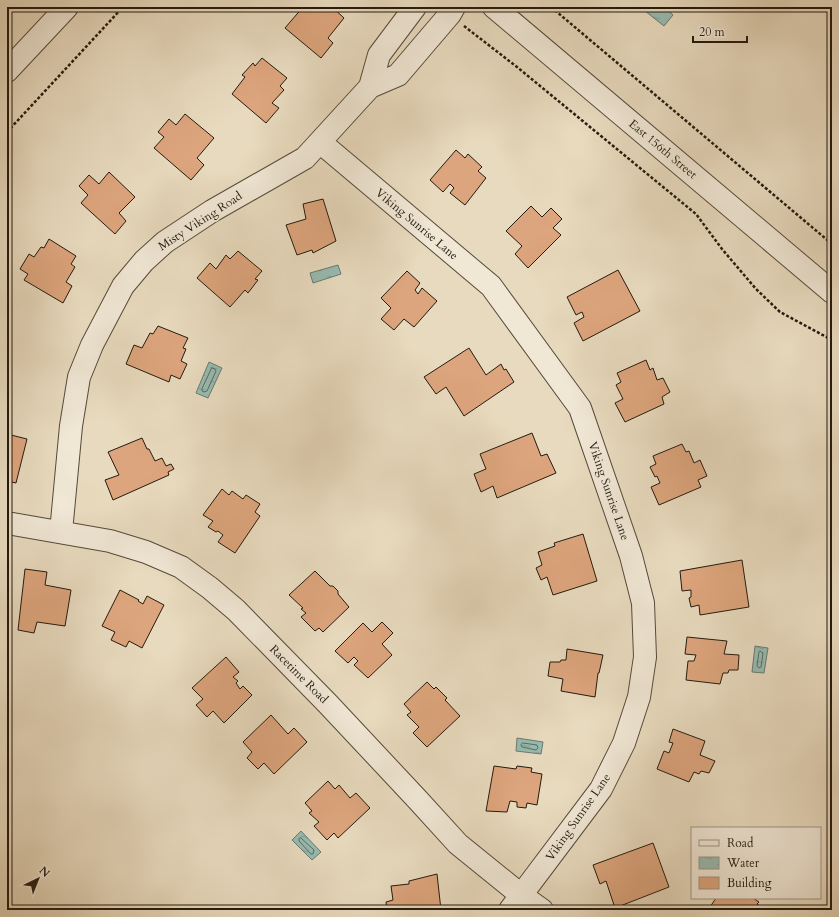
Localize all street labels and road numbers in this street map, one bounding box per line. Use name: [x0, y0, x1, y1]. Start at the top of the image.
street label: East 156th Street: [625, 116, 701, 182]
street label: Viking Sunrise Lane: [372, 185, 462, 263]
street label: Misty Viking Road: [155, 187, 246, 254]
street label: Viking Sunrise Lane: [585, 440, 633, 542]
street label: Racetime Road: [266, 641, 332, 707]
street label: Viking Sunrise Lane: [542, 770, 614, 864]

